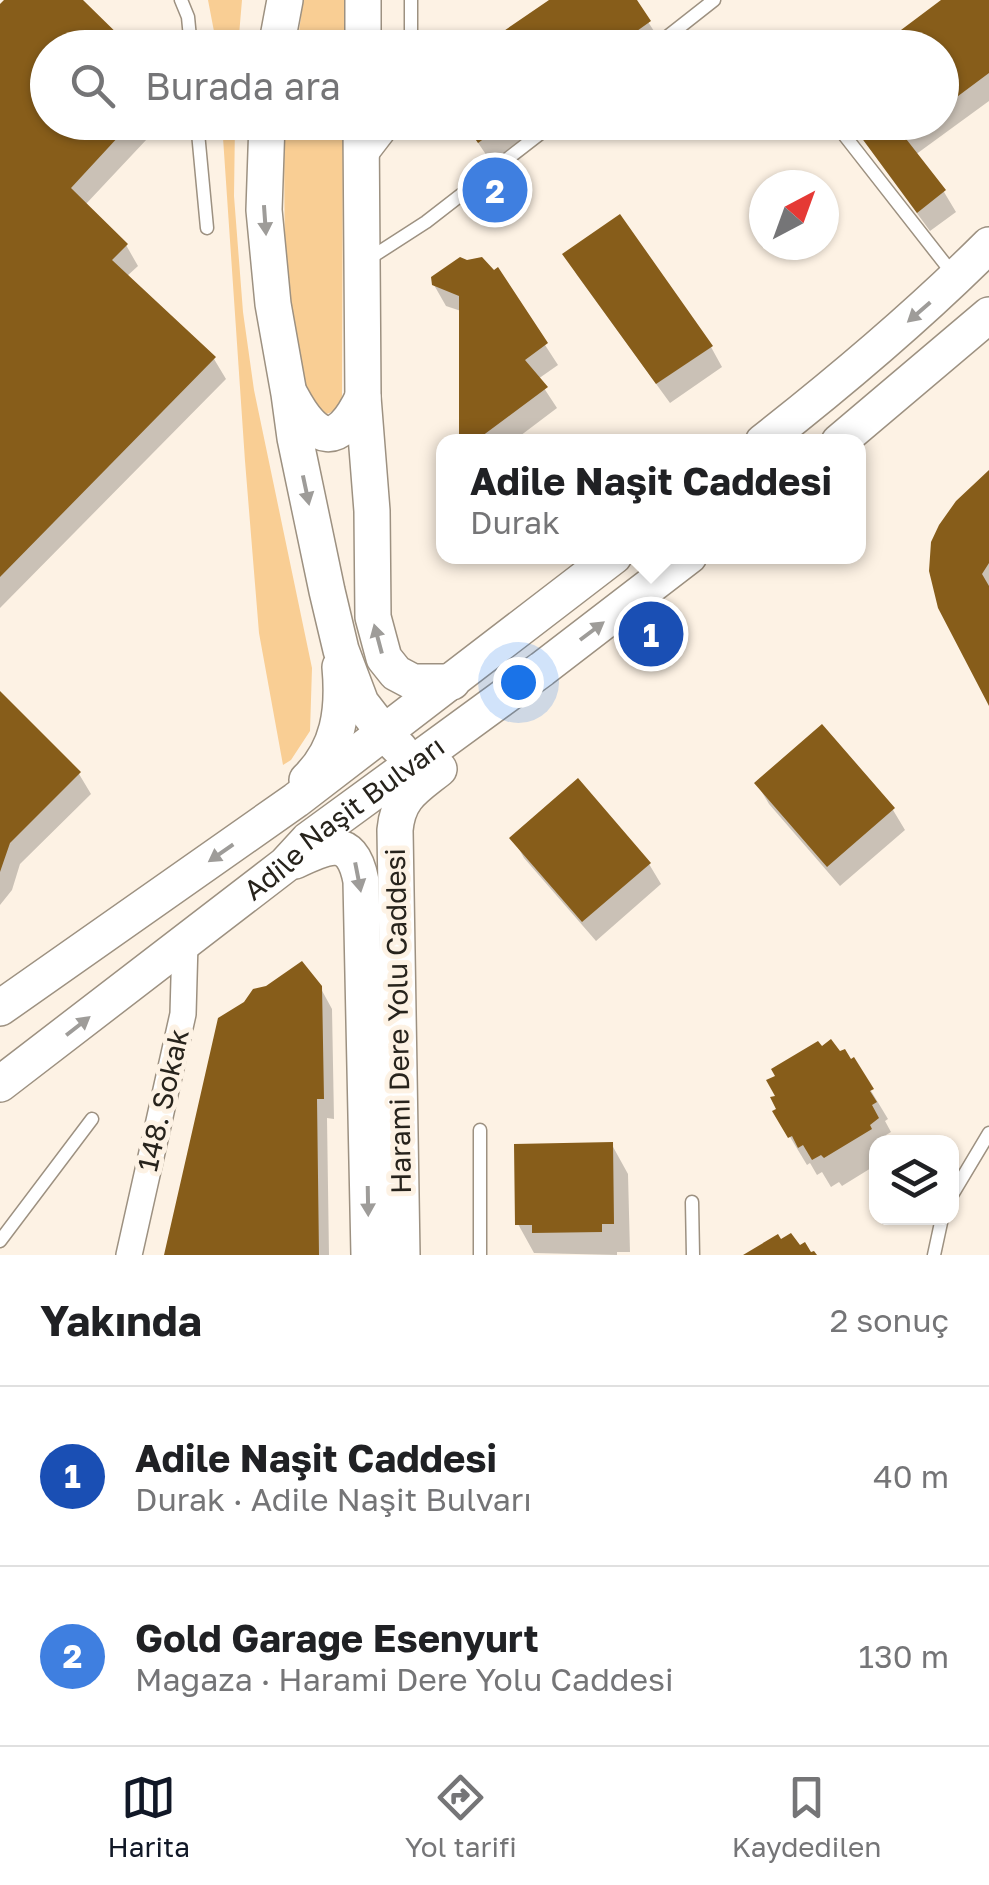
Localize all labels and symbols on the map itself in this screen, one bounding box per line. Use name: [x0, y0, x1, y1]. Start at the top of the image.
pin: 2: [462, 152, 528, 228]
north arrow: [749, 170, 839, 260]
one-way arrow: [257, 204, 273, 236]
one-way arrow: [906, 301, 931, 322]
one-way arrow: [298, 474, 314, 505]
pin: 1: [618, 596, 684, 672]
one-way arrow: [579, 621, 605, 642]
one-way arrow: [370, 623, 386, 654]
your location: [493, 657, 544, 708]
street label: Adile Naşit Bulvarı: [237, 729, 450, 907]
one-way arrow: [208, 843, 234, 862]
street label: Harami Dere Yolu Caddesi: [378, 848, 417, 1194]
one-way arrow: [351, 862, 367, 893]
one-way arrow: [65, 1016, 91, 1037]
street label: 148. Sokak: [130, 1025, 195, 1174]
one-way arrow: [360, 1186, 376, 1218]

